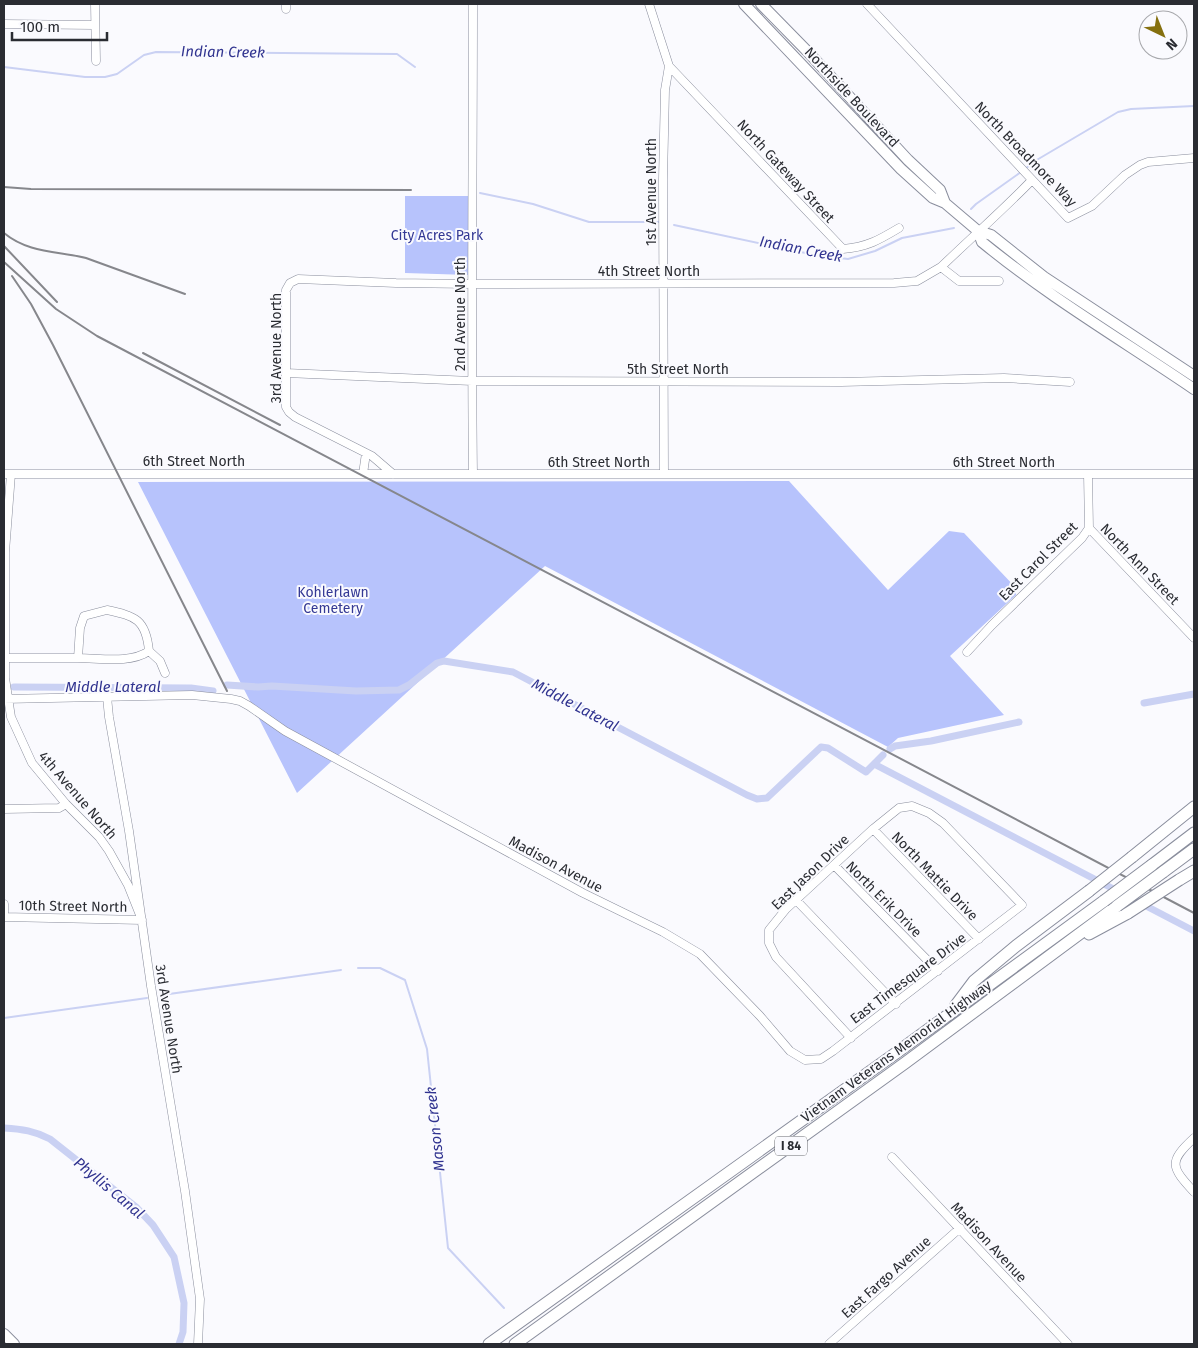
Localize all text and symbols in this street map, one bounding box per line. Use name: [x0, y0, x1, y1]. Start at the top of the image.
scale bar: [12, 10, 108, 42]
north arrow: [1138, 10, 1188, 60]
text: 100 m: [20, 18, 60, 36]
text: N: [1162, 35, 1181, 54]
water label: Indian Creek: [181, 42, 265, 62]
street label: Northside Boulevard: [801, 44, 902, 151]
street label: North Broadmore Way: [971, 98, 1080, 211]
street label: North Gateway Street: [733, 116, 838, 227]
street label: 1st Avenue North: [643, 138, 660, 246]
park label: City Acres Park: [391, 227, 484, 244]
water label: Indian Creek: [758, 232, 844, 266]
street label: 2nd Avenue North: [452, 257, 469, 371]
street label: 4th Street North: [598, 263, 700, 280]
street label: 3rd Avenue North: [268, 293, 285, 403]
street label: 5th Street North: [627, 361, 729, 378]
street label: 6th Street North: [143, 453, 245, 470]
street label: 6th Street North: [548, 454, 650, 471]
street label: 6th Street North: [953, 454, 1055, 471]
street label: East Carol Street: [995, 518, 1082, 604]
street label: North Ann Street: [1097, 520, 1183, 609]
park label: Kohlerlawn Cemetery: [297, 584, 369, 617]
water label: Middle Lateral: [529, 675, 621, 735]
water label: Middle Lateral: [65, 678, 161, 696]
street label: 4th Avenue North: [35, 748, 120, 843]
street label: North Mattie Drive: [888, 828, 981, 924]
street label: East Jason Drive: [768, 831, 853, 914]
street label: Madison Avenue: [506, 833, 606, 896]
street label: North Erik Drive: [842, 858, 925, 941]
street label: 10th Street North: [18, 897, 128, 916]
street label: East Timesquare Drive: [847, 929, 970, 1028]
street label: 3rd Avenue North: [151, 963, 186, 1075]
street label: Vietnam Veterans Memorial Highway: [798, 977, 995, 1126]
water label: Mason Creek: [422, 1086, 448, 1172]
road number: I 84: [775, 1136, 807, 1156]
water label: Phyllis Canal: [70, 1153, 148, 1223]
street label: Madison Avenue: [947, 1199, 1030, 1286]
street label: East Fargo Avenue: [838, 1233, 935, 1322]

